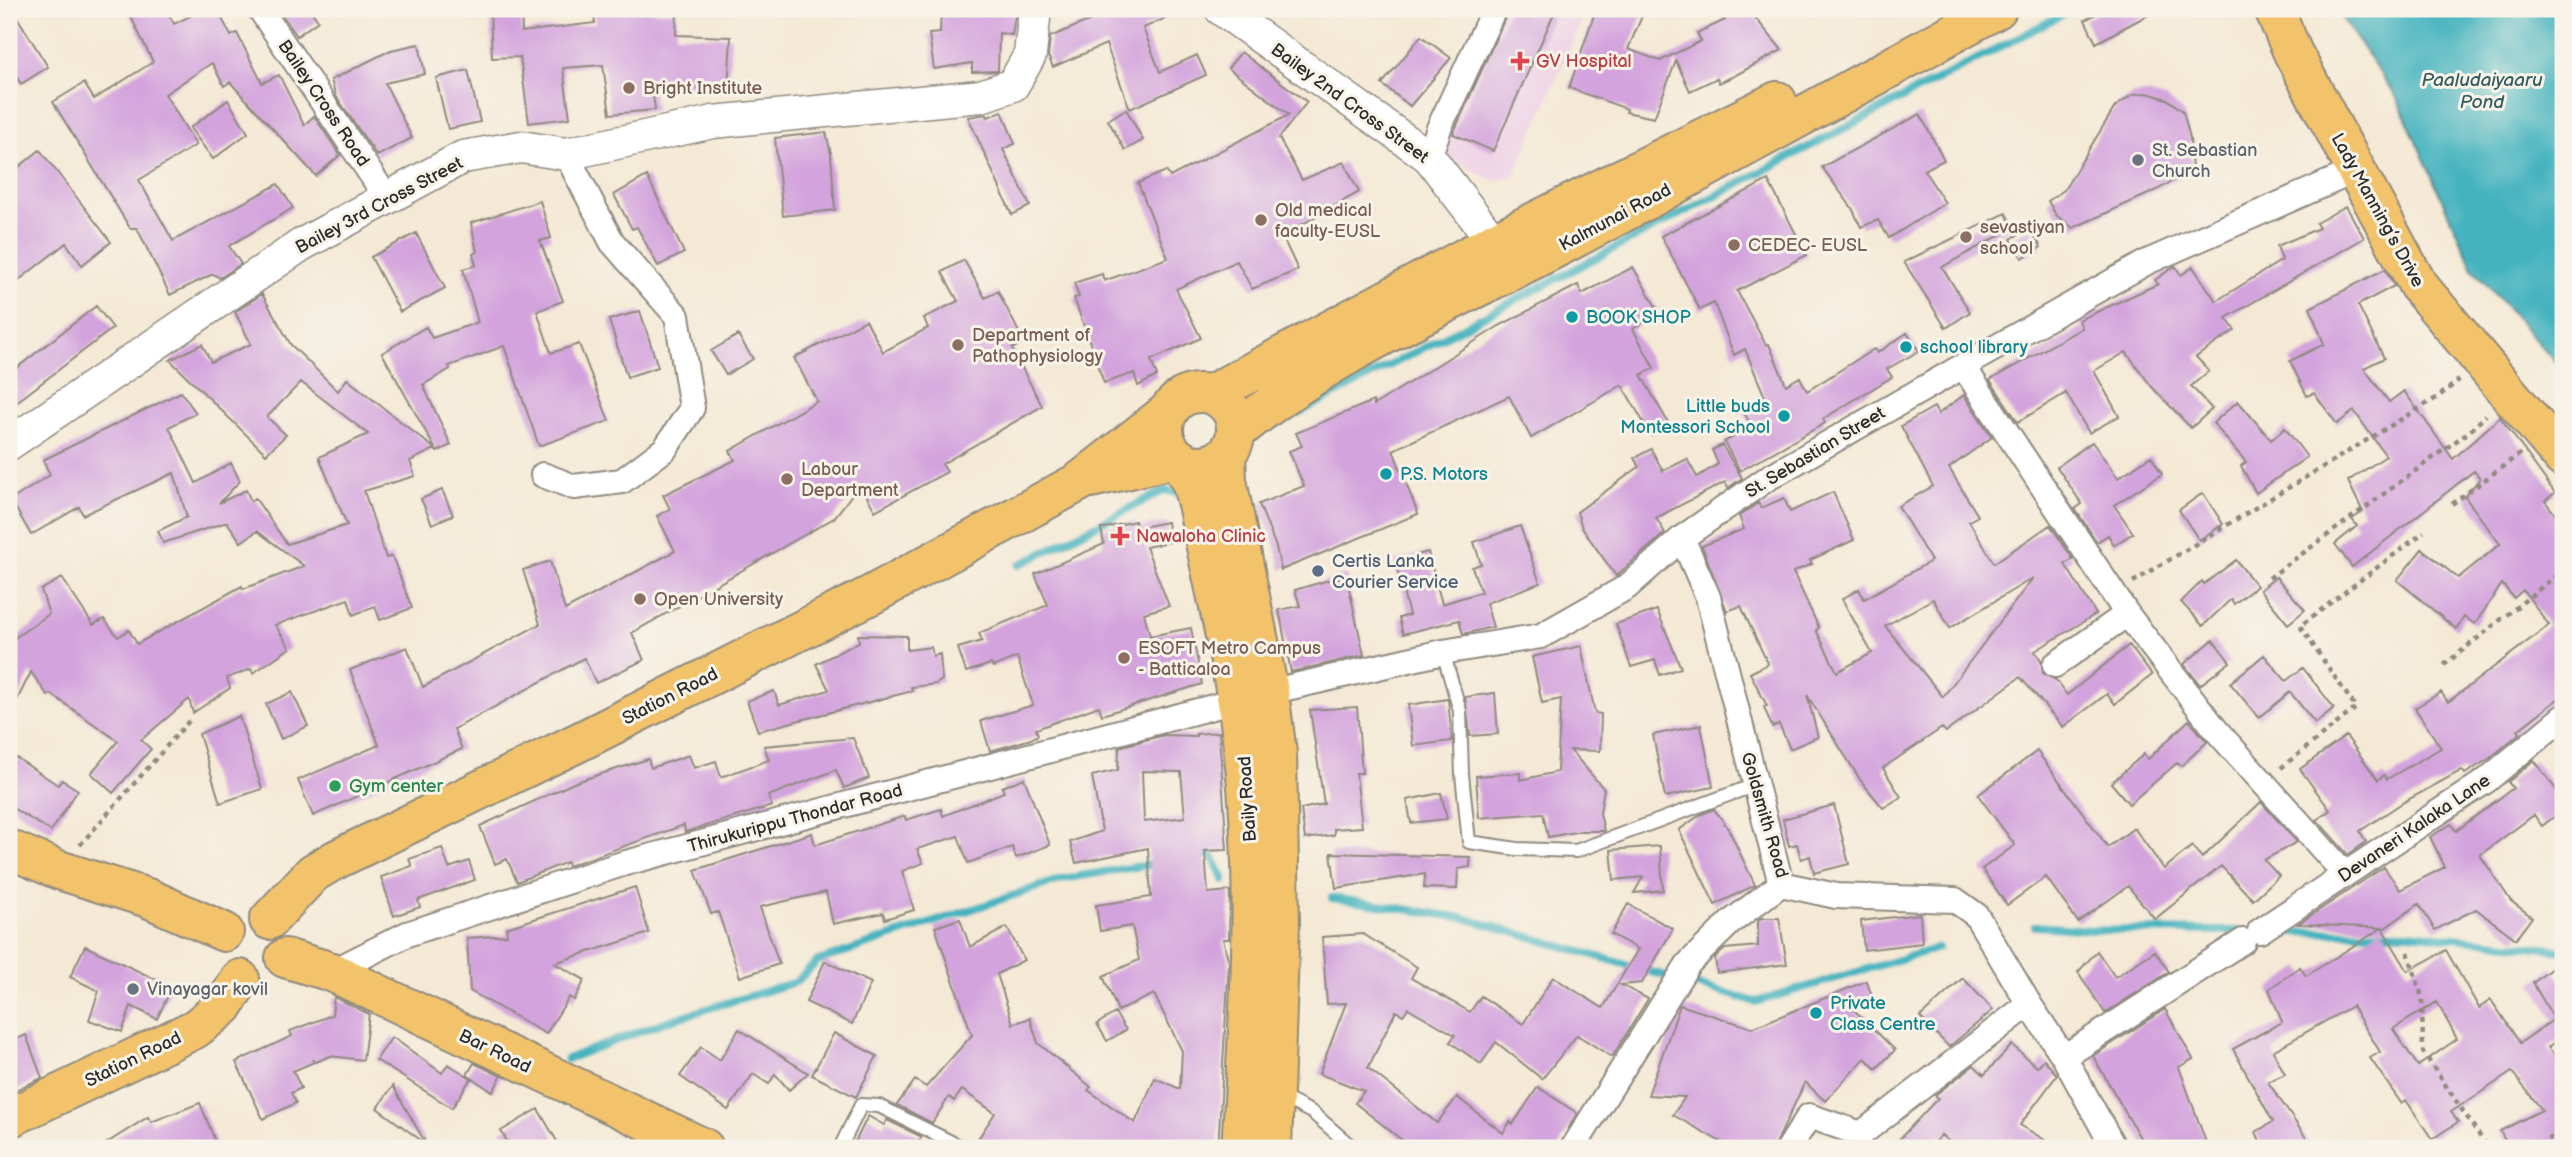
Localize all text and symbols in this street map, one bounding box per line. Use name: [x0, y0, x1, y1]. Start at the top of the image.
street label: Bailey Cross Road: [273, 36, 374, 171]
street label: Bailey 2nd Cross Street: [1267, 39, 1433, 168]
marker: GV Hospital: [1510, 51, 1530, 71]
place label: GV Hospital: [1536, 51, 1632, 72]
water label: Paaludaiyaaru Pond: [2422, 69, 2543, 114]
place label: Bright Institute: [643, 78, 763, 99]
marker: Bright Institute: [621, 80, 637, 96]
street label: Lady Manning’s Drive: [2327, 130, 2429, 291]
place label: St. Sebastian Church: [2152, 140, 2257, 182]
street label: Bailey 3rd Cross Street: [292, 152, 467, 258]
marker: St. Sebastian Church: [2130, 152, 2146, 168]
street label: Kalmunai Road: [1556, 179, 1675, 256]
place label: Old medical faculty-EUSL: [1275, 200, 1381, 242]
marker: Old medical faculty-EUSL: [1253, 212, 1269, 228]
place label: sevastiyan school: [1980, 217, 2065, 259]
marker: sevastiyan school: [1958, 229, 1974, 245]
place label: CEDEC- EUSL: [1748, 235, 1868, 256]
marker: CEDEC- EUSL: [1726, 237, 1742, 253]
place label: BOOK SHOP: [1586, 307, 1691, 328]
marker: BOOK SHOP: [1564, 309, 1580, 325]
place label: Department of Pathophysiology: [972, 325, 1104, 367]
marker: Department of Pathophysiology: [950, 337, 966, 353]
place label: school library: [1920, 337, 2029, 358]
marker: school library: [1898, 339, 1914, 355]
place label: Little buds Montessori School: [1620, 396, 1770, 438]
street label: St. Sebastian Street: [1742, 402, 1889, 502]
marker: Little buds Montessori School: [1776, 408, 1792, 424]
place label: Labour Department: [801, 459, 899, 501]
place label: P.S. Motors: [1400, 464, 1488, 485]
marker: P.S. Motors: [1378, 466, 1394, 482]
marker: Labour Department: [779, 471, 795, 487]
marker: Nawaloha Clinic: [1110, 526, 1130, 546]
place label: Nawaloha Clinic: [1136, 526, 1266, 547]
place label: Certis Lanka Courier Service: [1332, 551, 1459, 593]
marker: Certis Lanka Courier Service: [1310, 563, 1326, 579]
place label: Open University: [654, 589, 784, 610]
marker: Open University: [632, 591, 648, 607]
place label: ESOFT Metro Campus - Batticaloa: [1138, 638, 1321, 680]
marker: ESOFT Metro Campus - Batticaloa: [1116, 650, 1132, 666]
street label: Station Road: [619, 663, 722, 730]
street label: Goldsmith Road: [1737, 750, 1793, 880]
street label: Baily Road: [1234, 755, 1261, 843]
street label: Devaneri Kalaka Lane: [2334, 770, 2494, 887]
place label: Gym center: [349, 776, 443, 797]
marker: Gym center: [327, 778, 343, 794]
street label: Thirukurippu Thondar Road: [685, 780, 905, 857]
place label: Vinayagar kovil: [147, 979, 268, 1000]
marker: Vinayagar kovil: [125, 981, 141, 997]
place label: Private Class Centre: [1830, 993, 1936, 1035]
marker: Private Class Centre: [1808, 1005, 1824, 1021]
street label: Bar Road: [455, 1025, 534, 1078]
street label: Station Road: [82, 1027, 185, 1092]

